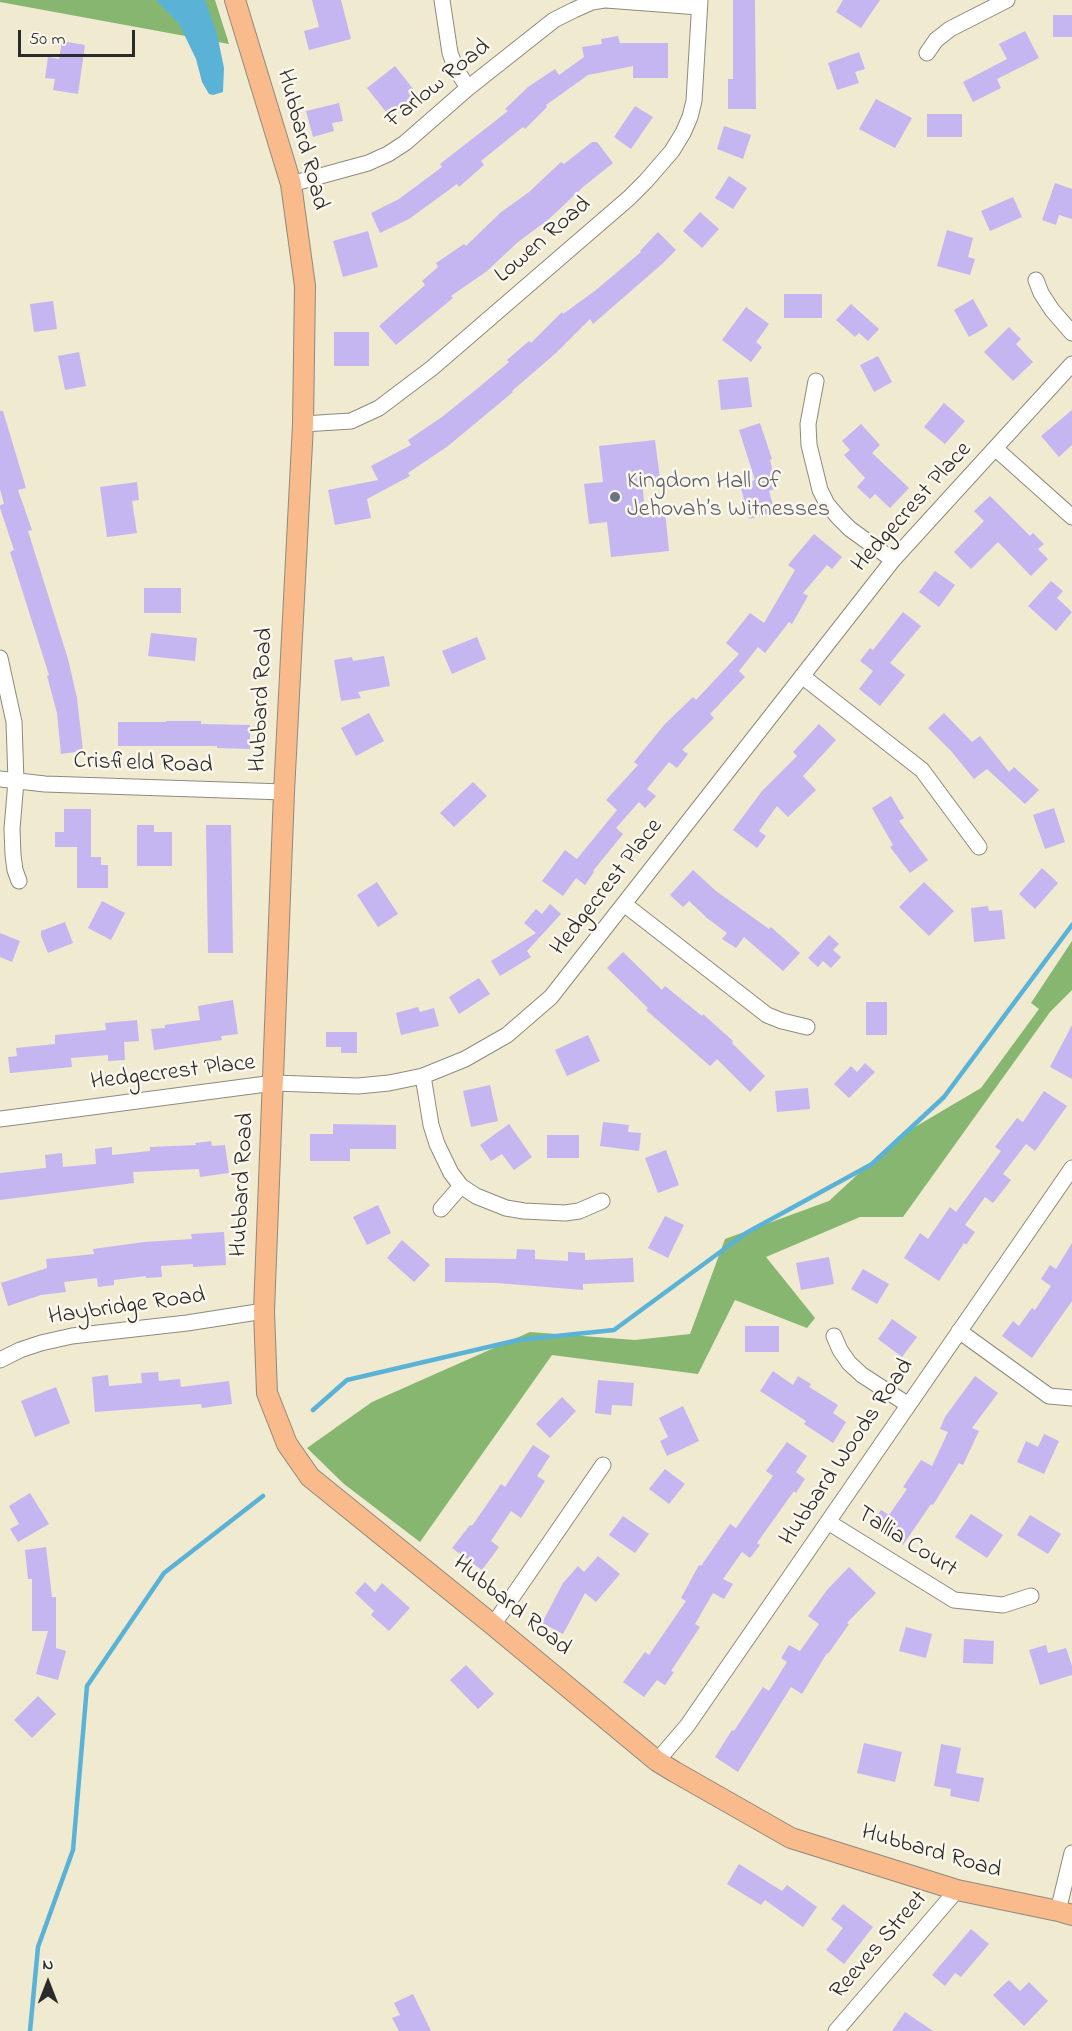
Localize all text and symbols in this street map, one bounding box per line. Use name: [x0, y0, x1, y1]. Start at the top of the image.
scale bar: [21, 18, 138, 56]
text: 50 m: [29, 27, 66, 53]
street label: Farlow Road: [381, 34, 497, 136]
street label: Hubbard Road: [268, 67, 334, 213]
street label: Lowen Road: [490, 191, 598, 291]
street label: Hedgecrest Place: [847, 437, 979, 579]
place label: Kingdom Hall of Jehovah’s Witnesses: [627, 469, 830, 525]
marker: Kingdom Hall of Jehovah’s Witnesses: [608, 490, 622, 504]
street label: Hubbard Road: [245, 627, 281, 773]
street label: Crisfield Road: [73, 748, 213, 782]
street label: Hedgecrest Place: [546, 814, 670, 962]
street label: Hedgecrest Place: [89, 1050, 257, 1098]
street label: Hubbard Road: [226, 1112, 262, 1258]
street label: Haybridge Road: [47, 1283, 207, 1333]
street label: Hubbard Woods Road: [775, 1354, 921, 1552]
street label: Tallia Court: [851, 1501, 961, 1585]
street label: Hubbard Road: [446, 1550, 576, 1664]
street label: Hubbard Road: [858, 1819, 1004, 1887]
street label: Reeves Street: [825, 1886, 935, 2006]
north arrow: [18, 1953, 78, 2013]
text: N: [43, 1953, 53, 1977]

